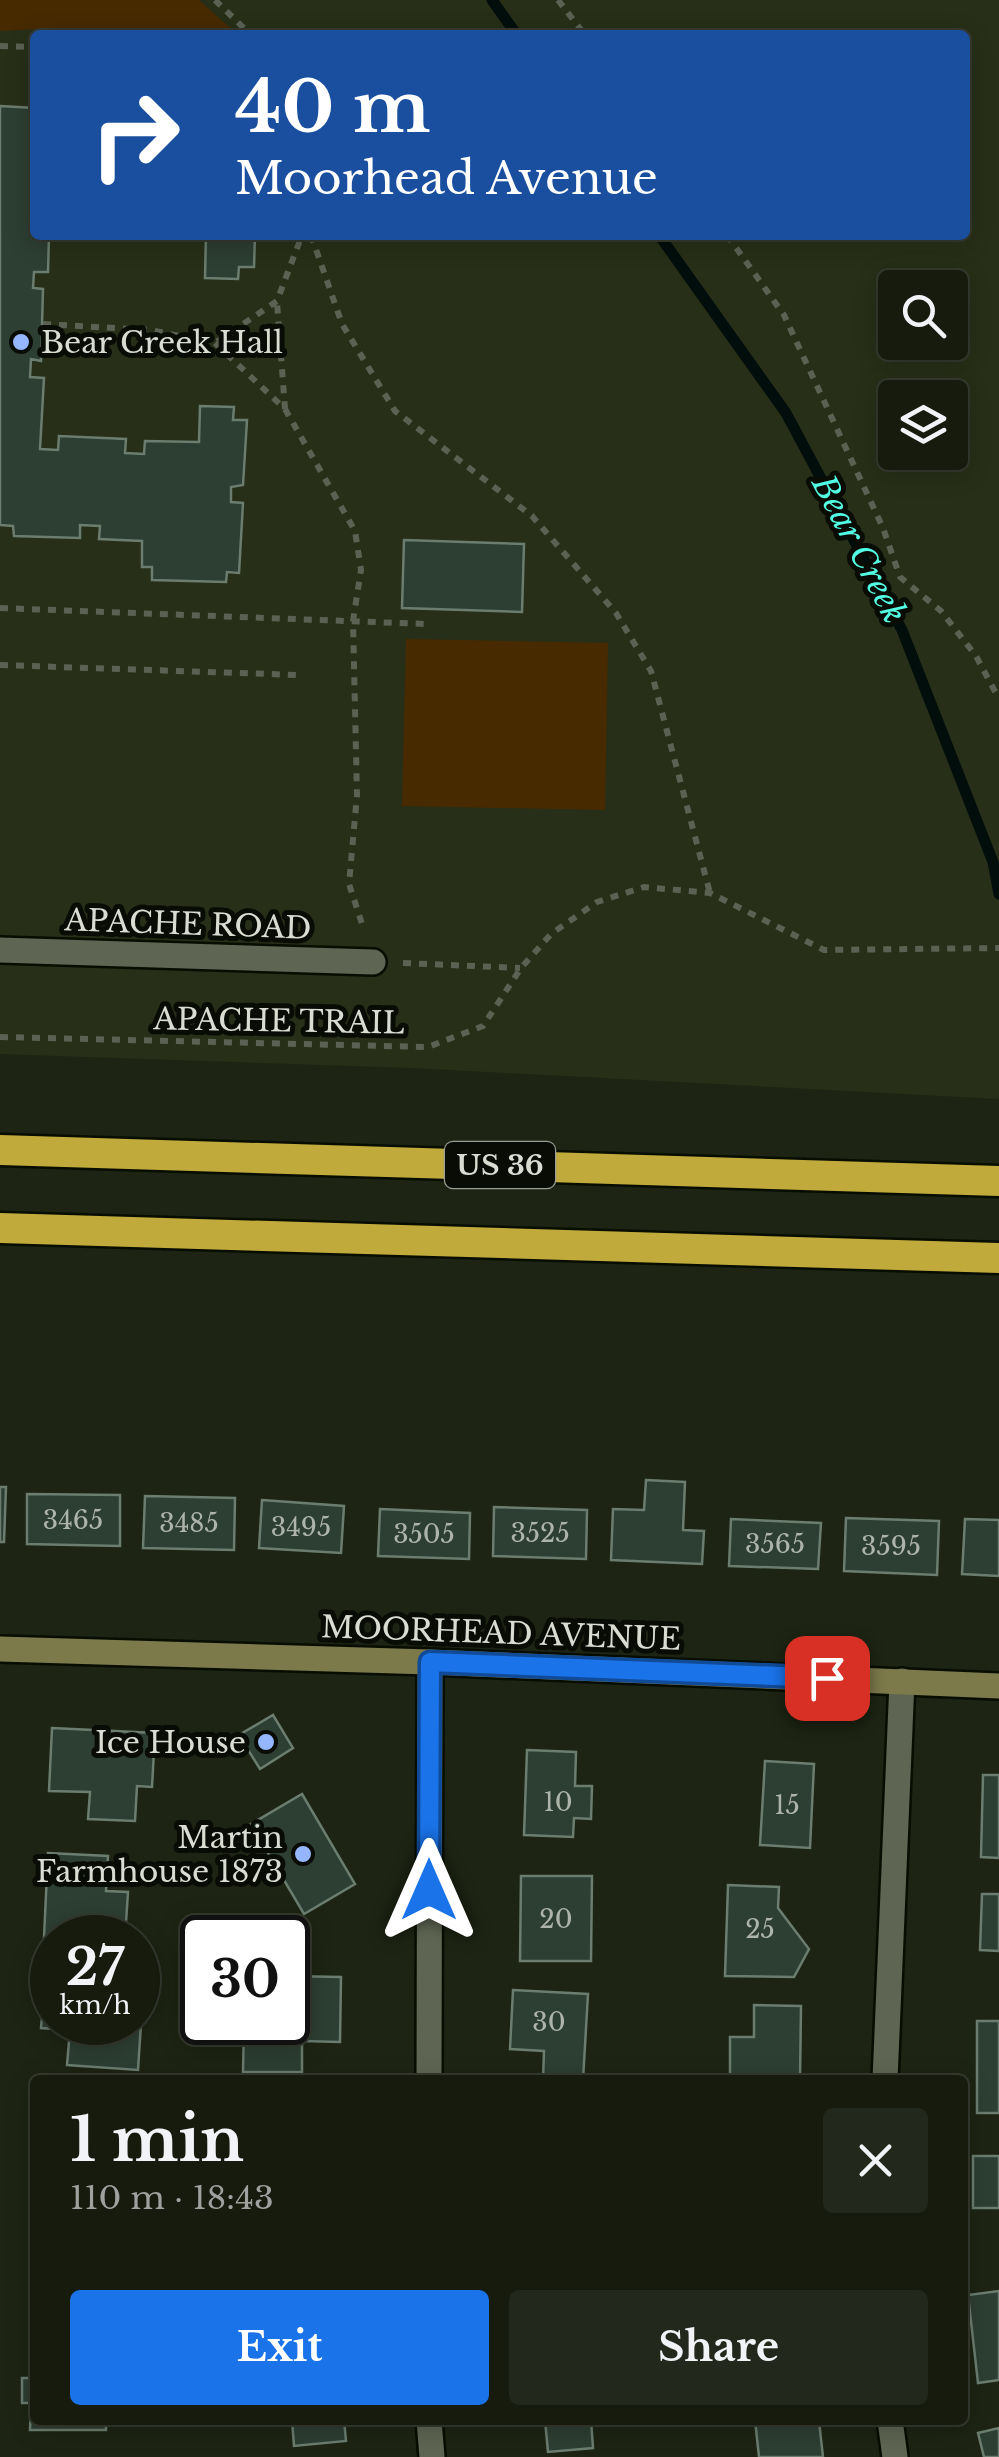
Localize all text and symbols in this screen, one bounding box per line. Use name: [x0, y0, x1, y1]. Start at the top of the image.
text: 40 m: [235, 64, 430, 151]
icon: right: [70, 70, 200, 200]
text: Moorhead Avenue: [235, 150, 658, 206]
map controls: [878, 270, 968, 470]
button: search: [878, 270, 968, 360]
place label: Bear Creek Hall: [41, 324, 283, 361]
marker: Bear Creek Hall: [10, 331, 32, 353]
button: layers: [878, 380, 968, 470]
water label: Bear Creek: [803, 467, 915, 630]
street label: APACHE ROAD: [63, 901, 312, 947]
street label: APACHE TRAIL: [152, 1000, 405, 1042]
road number: US 36: [445, 1142, 555, 1188]
house number: 3465: [43, 1505, 103, 1536]
house number: 3485: [159, 1508, 219, 1539]
house number: 3495: [271, 1512, 331, 1543]
house number: 3525: [510, 1518, 570, 1549]
house number: 3505: [393, 1519, 455, 1550]
house number: 3565: [745, 1529, 805, 1560]
house number: 3595: [861, 1531, 921, 1562]
street label: MOORHEAD AVENUE: [321, 1608, 681, 1658]
pin: [785, 1636, 870, 1721]
icon: arrive: [800, 1651, 855, 1706]
place label: Ice House: [95, 1724, 246, 1761]
marker: Ice House: [255, 1731, 277, 1753]
house number: 10: [543, 1787, 573, 1818]
house number: 15: [774, 1790, 800, 1821]
place label: Martin Farmhouse 1873: [36, 1819, 283, 1890]
position arrow: [377, 1838, 481, 1942]
marker: Martin Farmhouse 1873: [292, 1843, 314, 1865]
house number: 20: [539, 1904, 573, 1935]
house number: 25: [745, 1914, 775, 1945]
speed limit sign: 30: [180, 1915, 310, 2045]
text: 27: [66, 1936, 124, 1999]
text: km/h: [60, 1990, 130, 2021]
house number: 30: [532, 2007, 566, 2038]
text: 1 min: [70, 2103, 244, 2177]
button: close: [823, 2108, 928, 2213]
text: 110 m · 18:43: [70, 2178, 274, 2218]
button: Exit: [70, 2290, 489, 2405]
button: Share: [509, 2290, 928, 2405]

